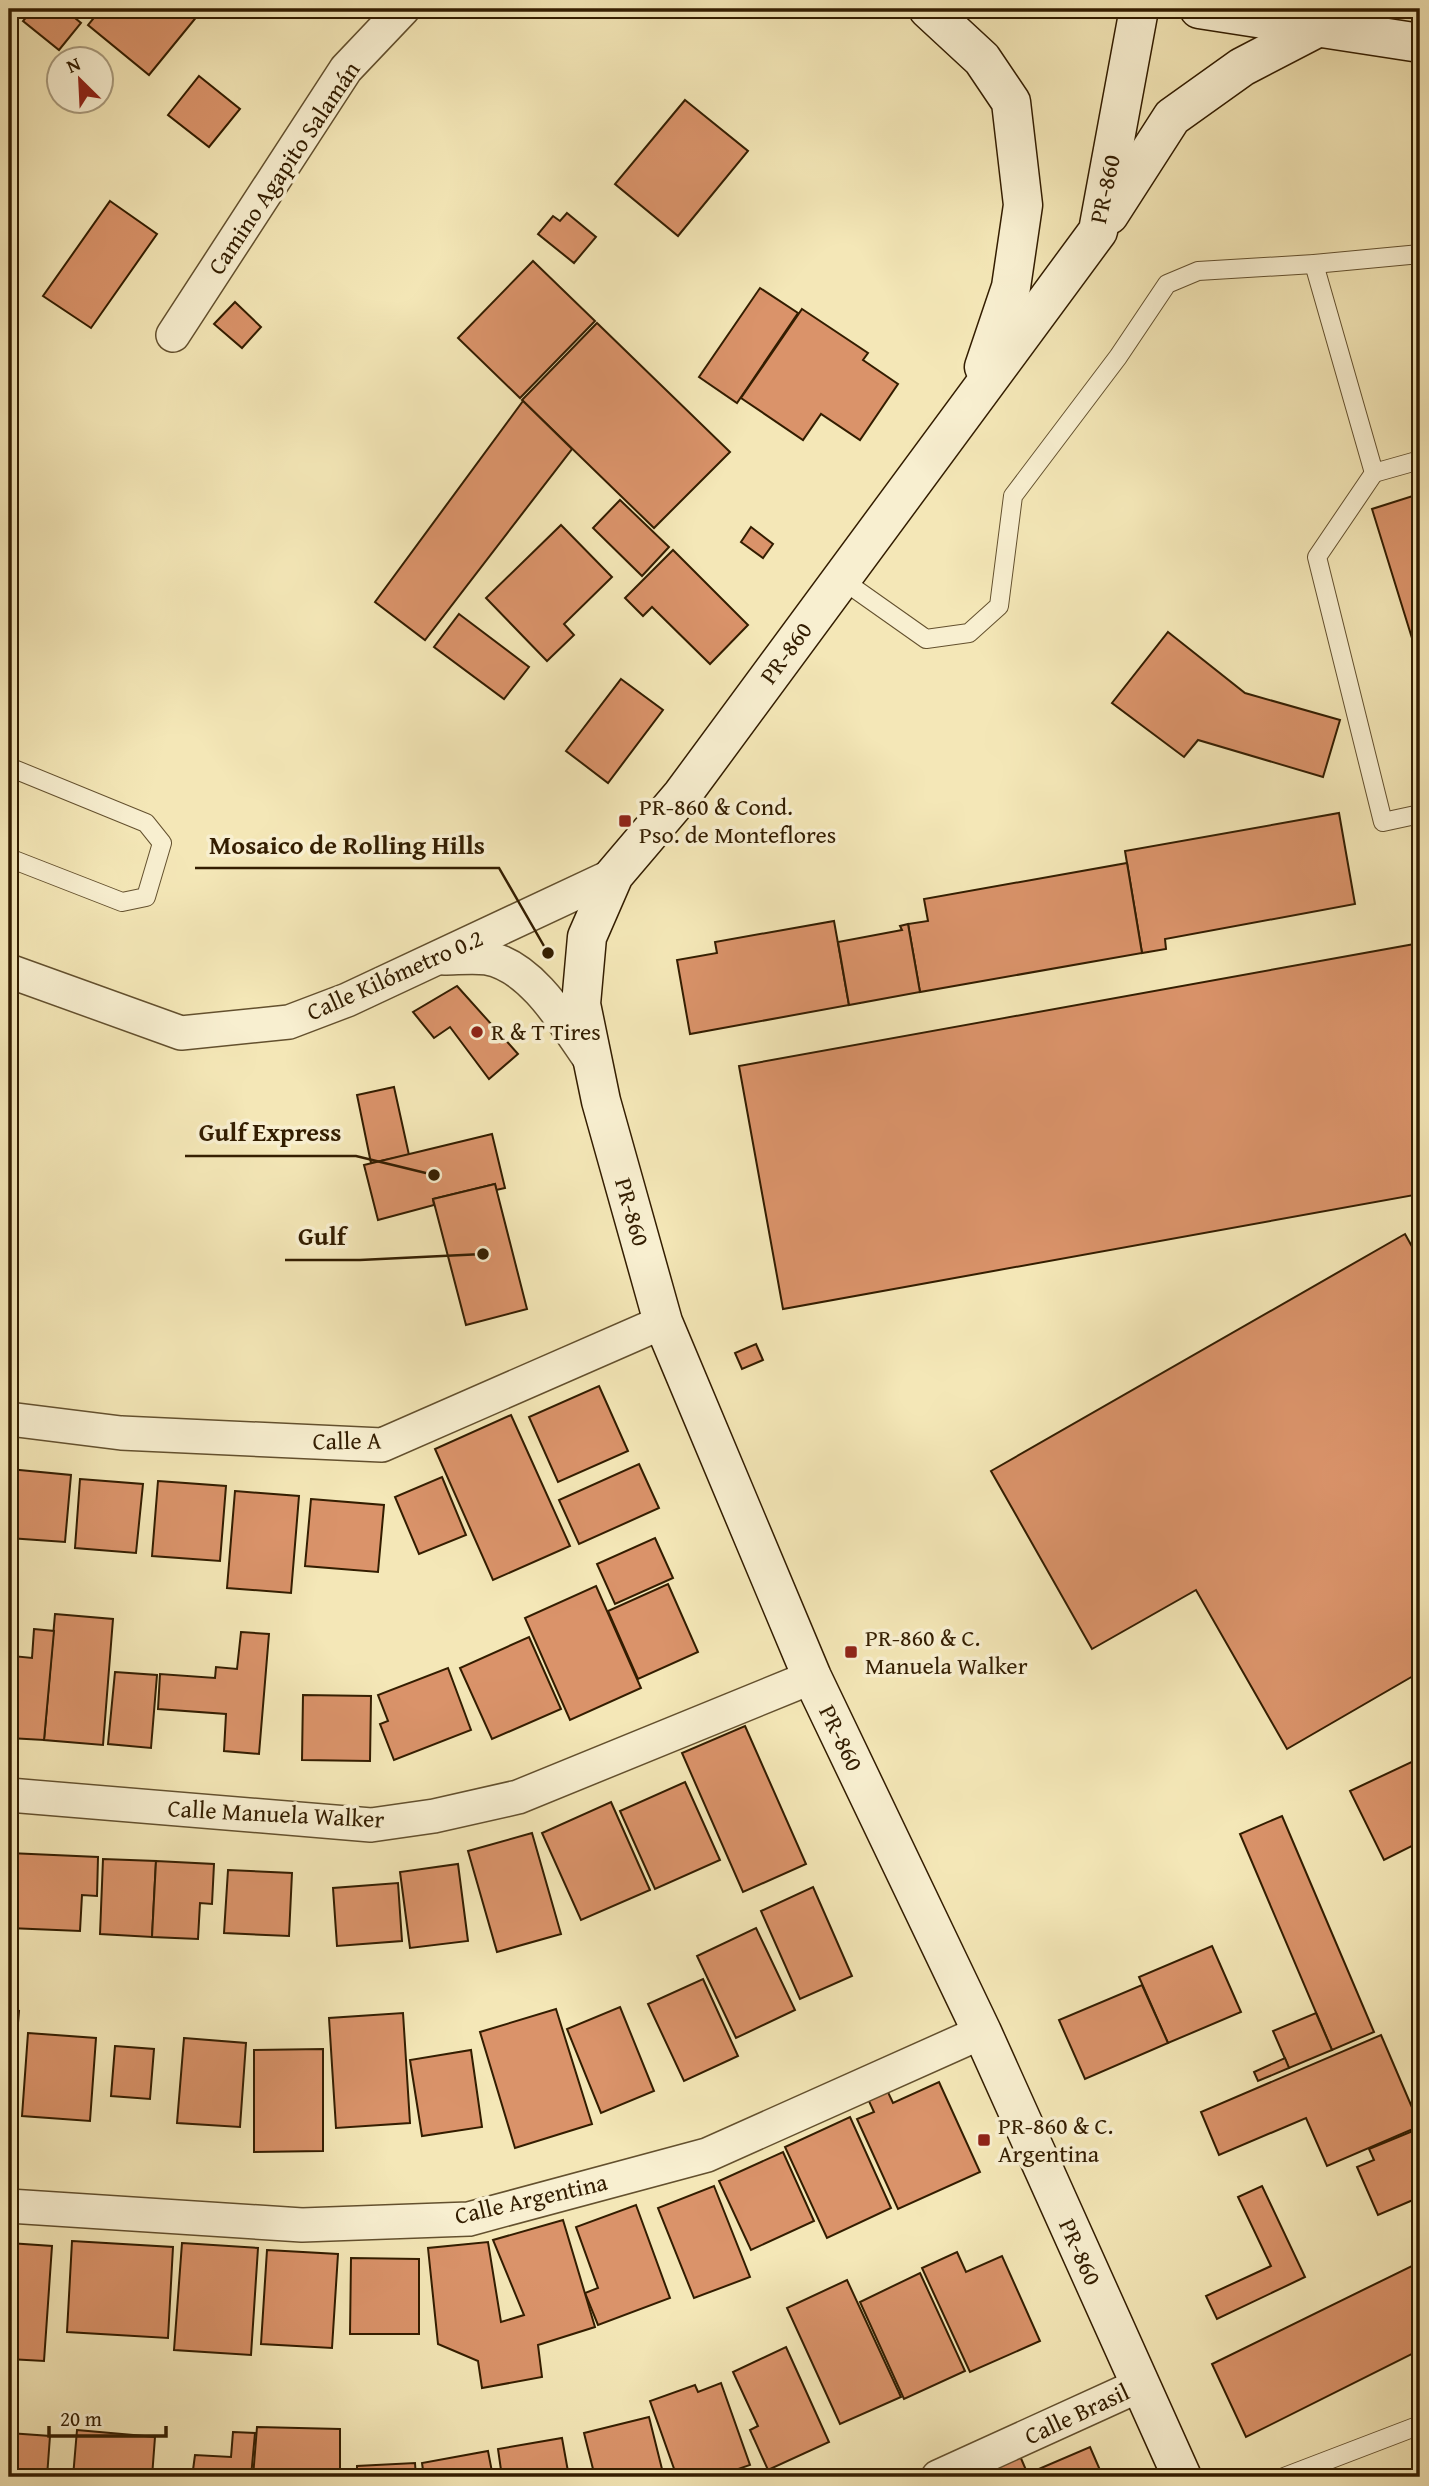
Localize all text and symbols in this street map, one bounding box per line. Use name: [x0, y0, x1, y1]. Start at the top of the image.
north arrow: [46, 46, 116, 116]
text: N: [62, 49, 85, 80]
street label: Camino Agapito Salamán: [199, 54, 369, 281]
street label: PR-860: [1080, 151, 1129, 227]
street label: PR-860: [751, 614, 820, 691]
place label: PR-860 & Cond. Pso. de Monteflores: [639, 789, 836, 852]
marker: PR-860 & Cond. Pso. de Monteflores: [617, 813, 633, 829]
callout: Mosaico de Rolling Hills: [195, 821, 499, 868]
text: Mosaico de Rolling Hills: [209, 825, 485, 864]
street label: Calle Kilómetro 0.2: [301, 920, 489, 1029]
place label: R & T Tires: [491, 1014, 601, 1049]
marker: R & T Tires: [469, 1024, 485, 1040]
callout: Gulf Express: [185, 1109, 356, 1156]
text: Gulf Express: [199, 1112, 341, 1151]
street label: PR-860: [606, 1174, 659, 1250]
callout: Gulf: [285, 1213, 360, 1260]
text: Gulf: [298, 1216, 349, 1255]
street label: Calle A: [312, 1422, 382, 1459]
place label: PR-860 & C. Manuela Walker: [865, 1620, 1028, 1683]
marker: PR-860 & C. Manuela Walker: [843, 1644, 859, 1660]
street label: PR-860: [810, 1699, 872, 1777]
street label: Calle Manuela Walker: [167, 1790, 385, 1837]
place label: PR-860 & C. Argentina: [998, 2108, 1113, 2171]
marker: PR-860 & C. Argentina: [976, 2132, 992, 2148]
street label: Calle Argentina: [451, 2164, 611, 2233]
street label: PR-860: [1050, 2213, 1111, 2291]
street label: Calle Brasil: [1019, 2374, 1135, 2453]
scale bar: [49, 2395, 166, 2439]
text: 20 m: [60, 2403, 102, 2434]

